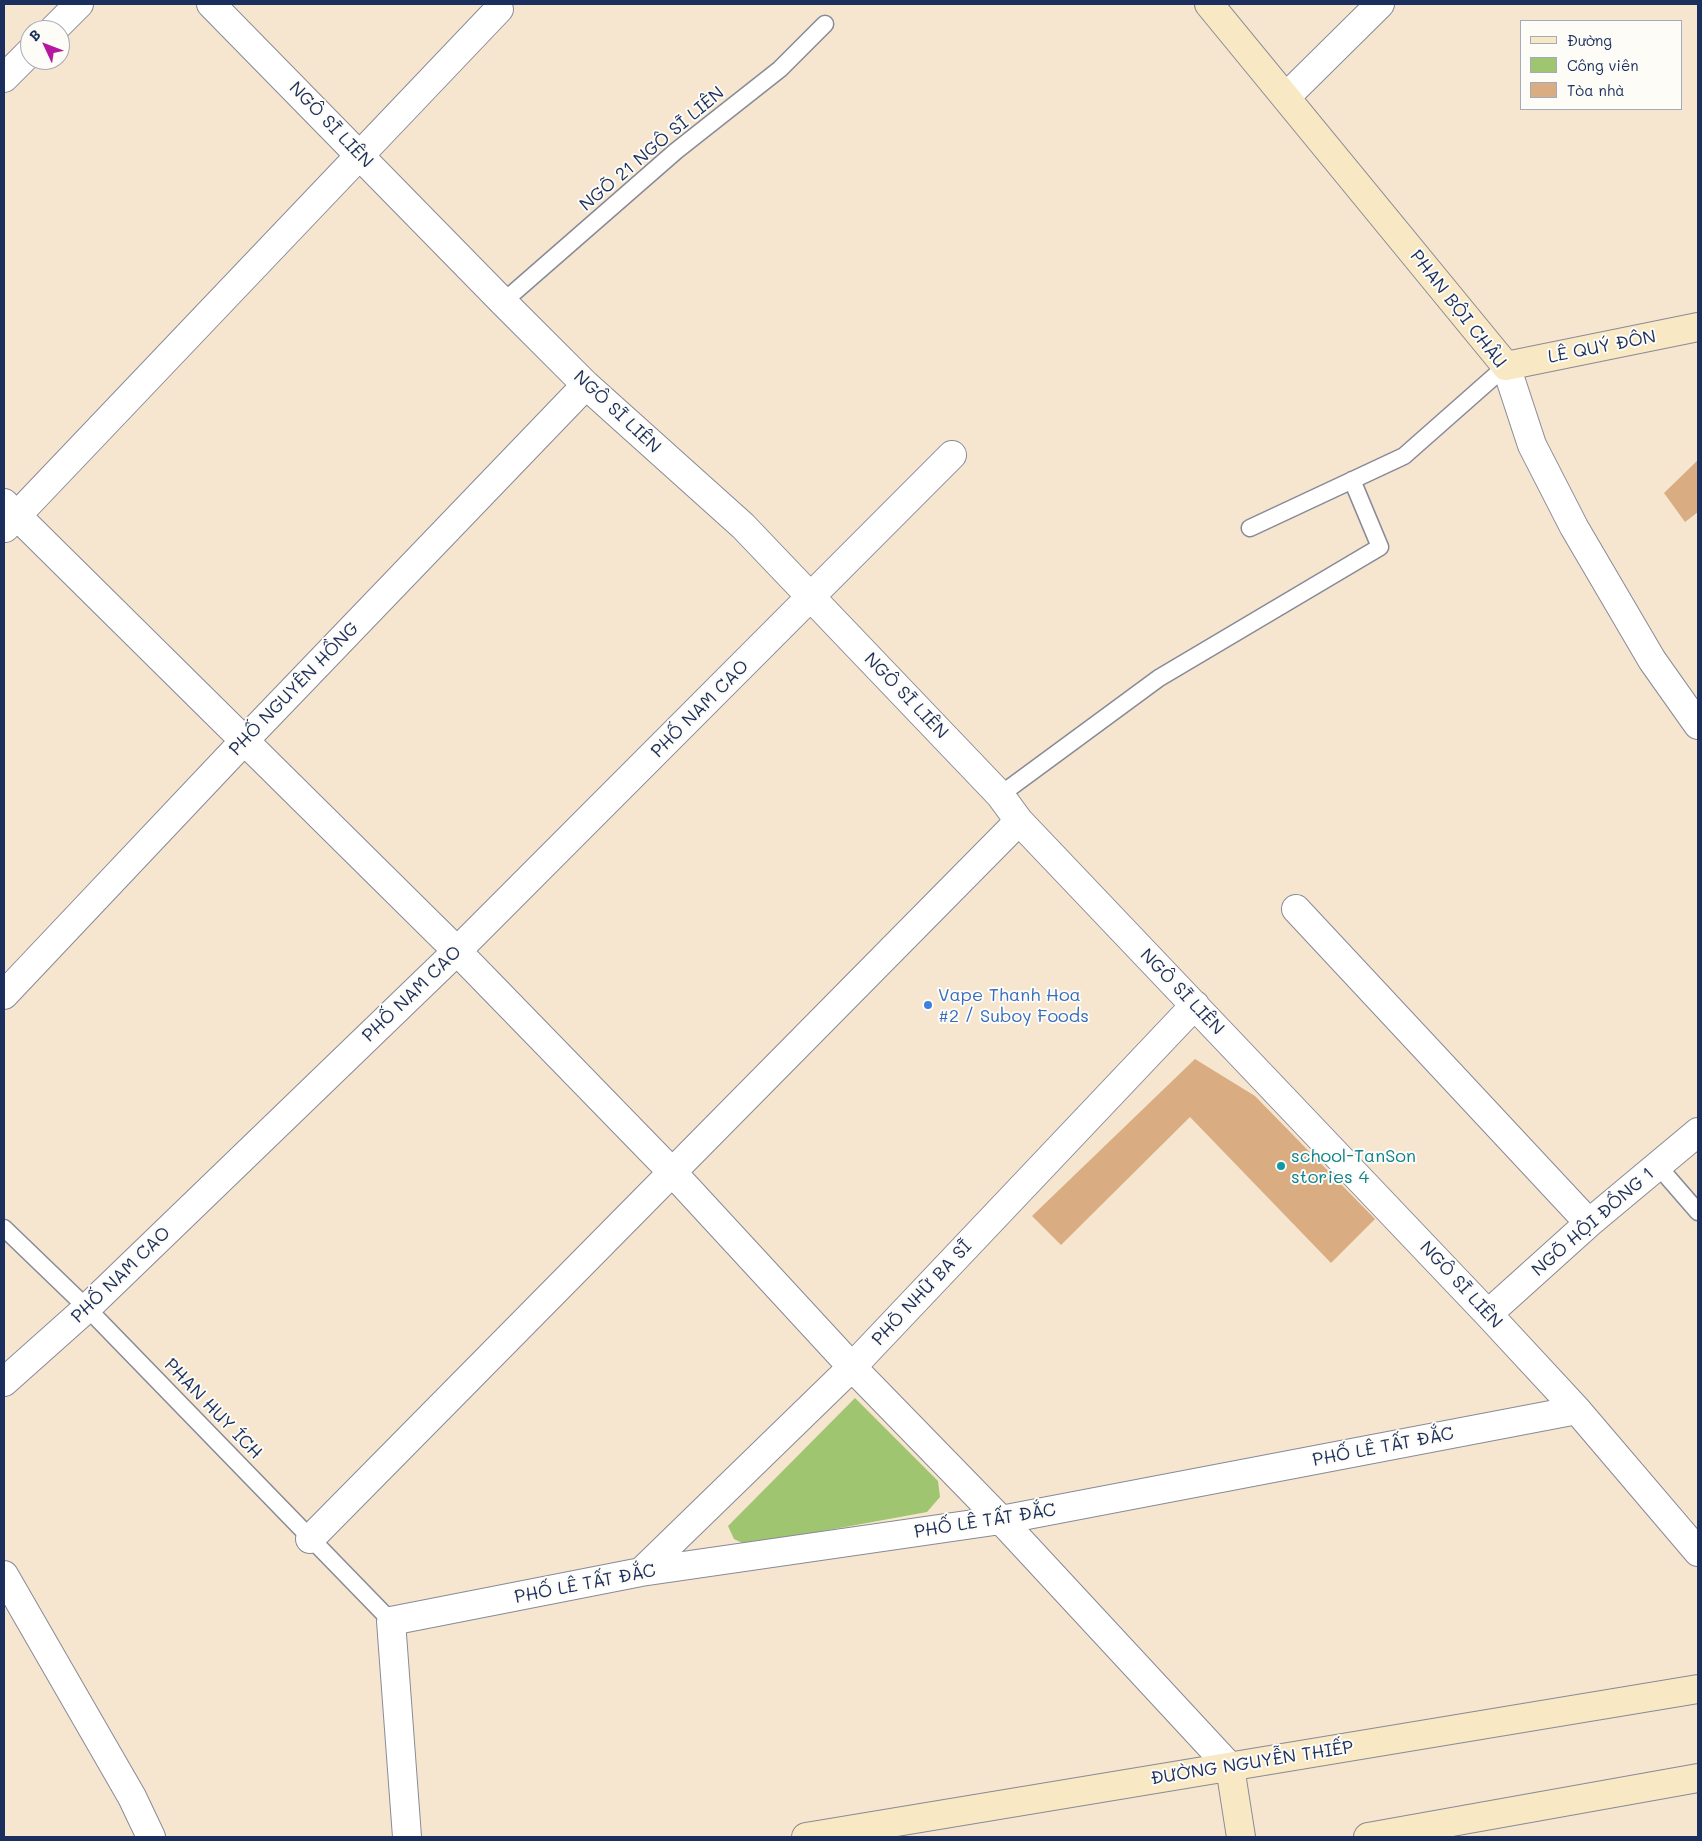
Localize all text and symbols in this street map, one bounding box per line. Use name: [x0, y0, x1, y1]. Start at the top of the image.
north arrow: [20, 20, 70, 70]
legend: [1520, 20, 1682, 110]
text: B: [24, 25, 45, 45]
text: Đường: [1567, 30, 1612, 50]
text: Công viên: [1567, 55, 1639, 75]
street label: NGÔ SĨ LIÊN: [285, 77, 377, 173]
text: Tòa nhà: [1567, 80, 1625, 100]
street label: NGÕ 21 NGÔ SĨ LIÊN: [575, 82, 729, 216]
street label: PHAN BỘI CHÂU: [1405, 246, 1511, 372]
street label: LÊ QUÝ ĐÔN: [1546, 326, 1658, 368]
street label: NGÔ SĨ LIÊN: [569, 366, 665, 458]
street label: PHỐ NGUYÊN HỒNG: [225, 618, 363, 760]
street label: NGÔ SĨ LIÊN: [860, 648, 952, 744]
street label: PHỐ NAM CAO: [647, 656, 753, 762]
street label: PHỐ NAM CAO: [358, 941, 466, 1047]
street label: NGÔ SĨ LIÊN: [1136, 944, 1228, 1040]
place label: Vape Thanh Hoa #2 / Suboy Foods: [938, 984, 1089, 1026]
marker: Vape Thanh Hoa #2 / Suboy Foods: [922, 999, 934, 1011]
place label: school-TanSon stories 4: [1291, 1145, 1416, 1188]
marker: school-TanSon stories 4: [1275, 1160, 1287, 1172]
street label: NGÕ HỘI ĐỒNG 1: [1527, 1163, 1659, 1281]
street label: PHỐ NAM CAO: [67, 1222, 175, 1328]
street label: PHÕ NHỮ BA SĨ: [868, 1236, 976, 1350]
street label: NGÔ SĨ LIÊN: [1415, 1237, 1507, 1333]
street label: PHAN HUY ÍCH: [160, 1354, 266, 1464]
street label: PHỐ LÊ TẤT ĐẮC: [1311, 1423, 1455, 1471]
street label: PHỐ LÊ TẤT ĐẮC: [913, 1499, 1057, 1543]
street label: PHỐ LÊ TẤT ĐẮC: [513, 1560, 657, 1608]
street label: ĐƯỜNG NGUYỄN THIẾP: [1149, 1736, 1355, 1790]

